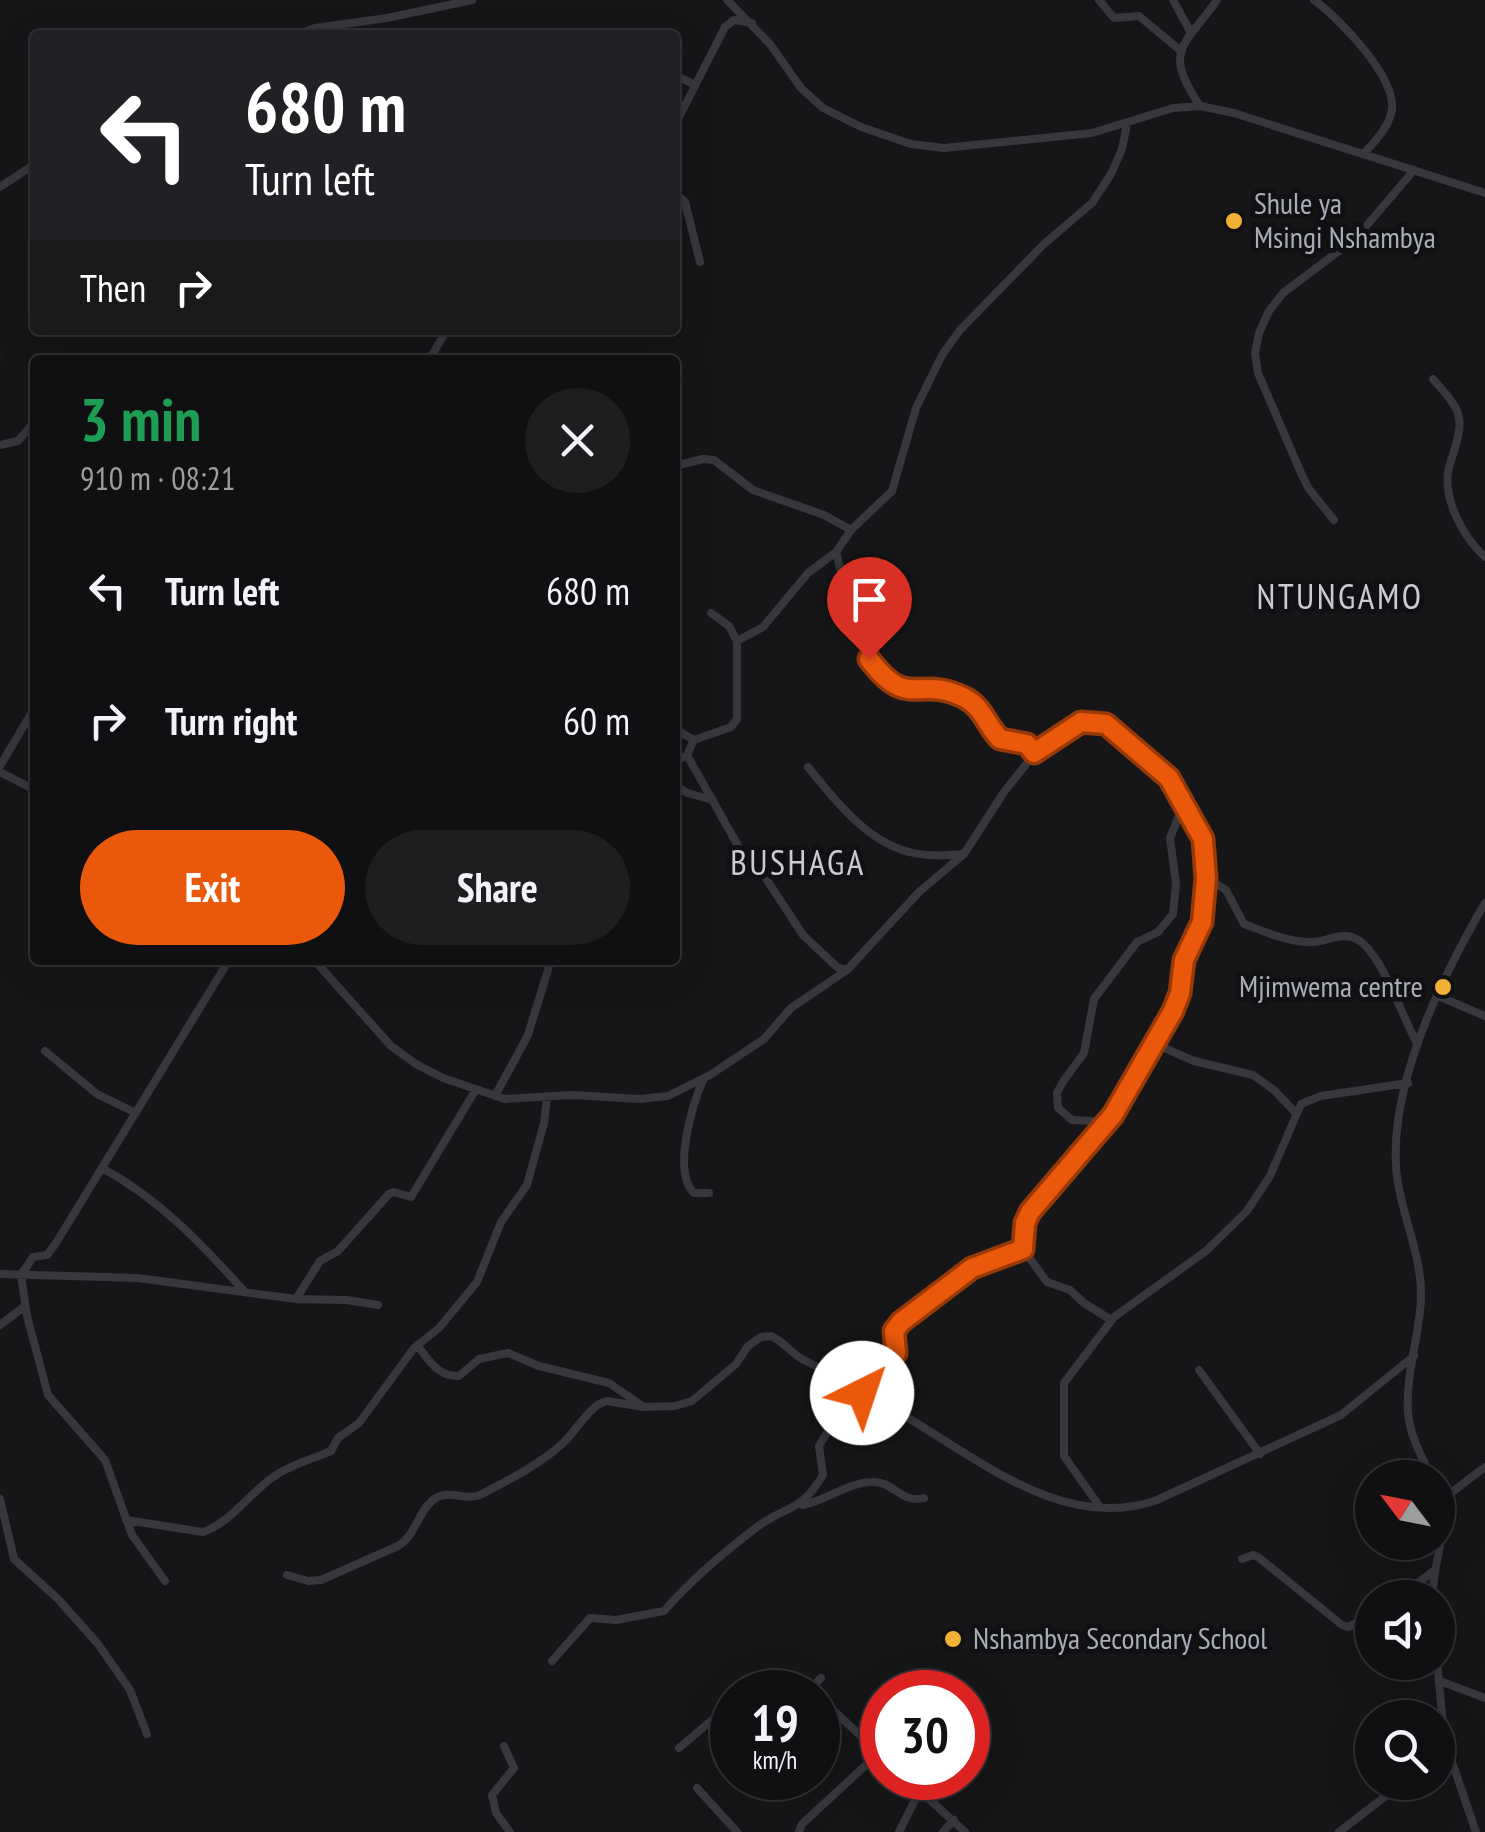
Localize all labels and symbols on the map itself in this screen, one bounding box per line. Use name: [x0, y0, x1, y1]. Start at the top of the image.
place label: Shule ya Msingi Nshambya: [1254, 183, 1436, 256]
marker: Shule ya Msingi Nshambya: [1223, 210, 1245, 232]
pin: [827, 557, 912, 660]
district label: NTUNGAMO: [1257, 573, 1423, 619]
district label: BUSHAGA: [730, 839, 866, 885]
place label: Mjimwema centre: [1239, 966, 1423, 1005]
marker: Mjimwema centre: [1432, 976, 1454, 998]
position arrow: [810, 1341, 914, 1445]
north arrow: [1355, 1460, 1455, 1560]
place label: Nshambya Secondary School: [973, 1618, 1267, 1657]
marker: Nshambya Secondary School: [942, 1628, 964, 1650]
speed limit sign: 30: [860, 1670, 990, 1800]

